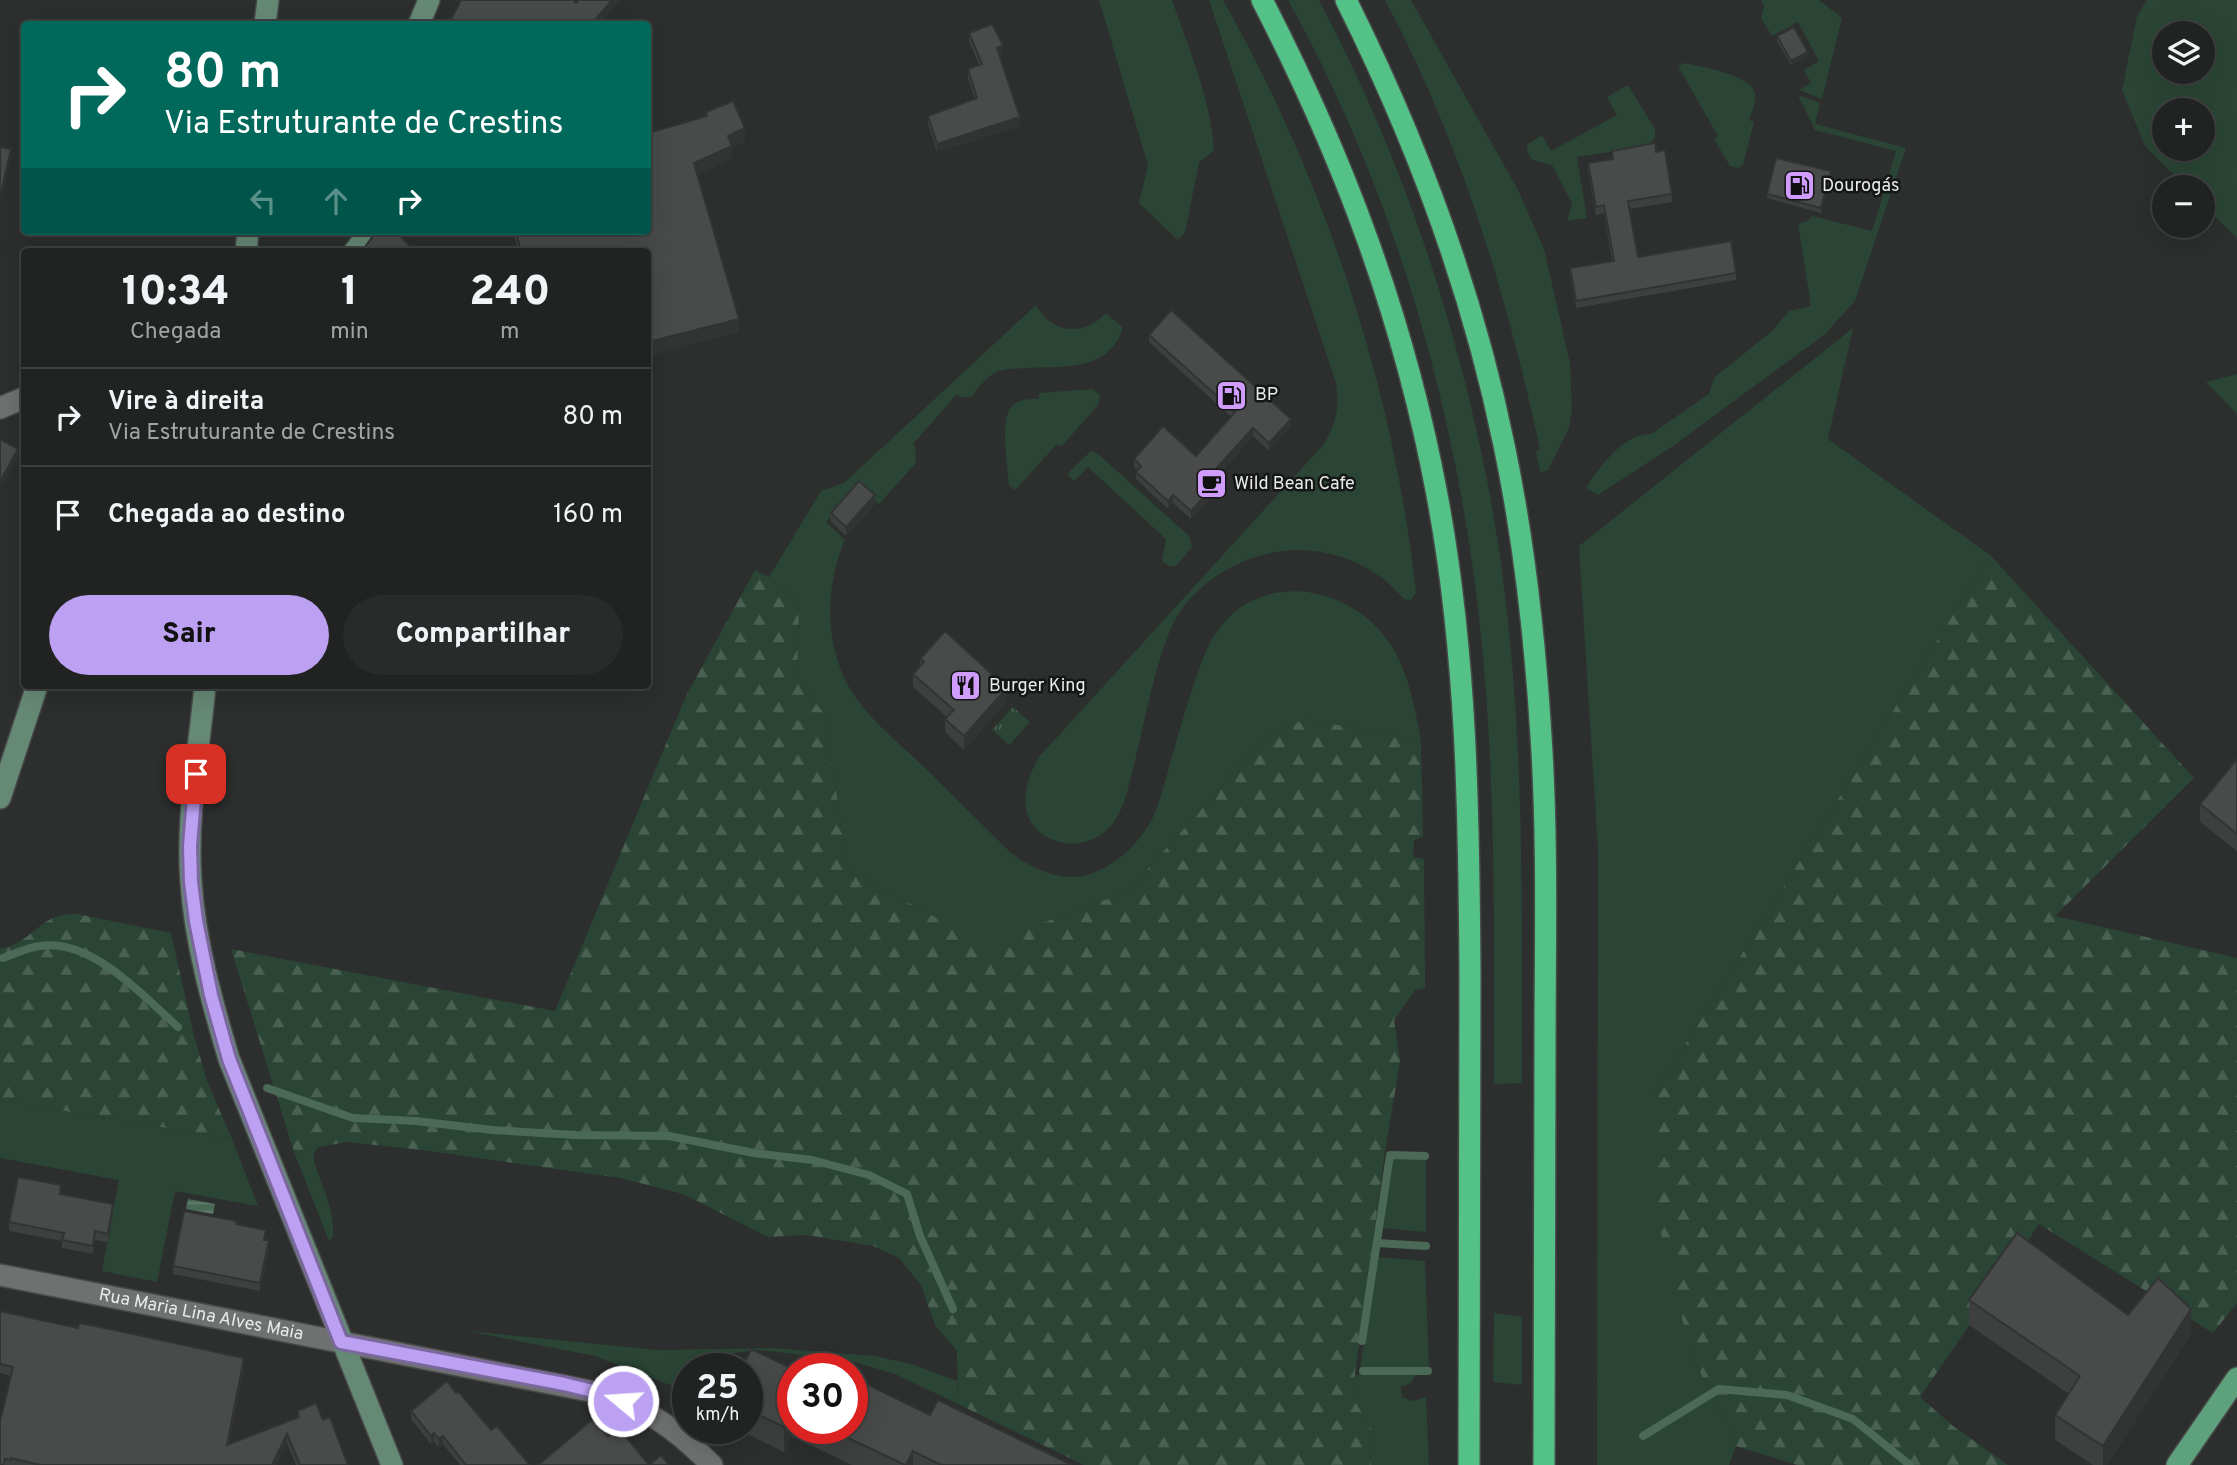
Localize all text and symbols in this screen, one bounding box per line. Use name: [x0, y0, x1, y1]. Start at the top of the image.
map controls: [2152, 21, 2215, 238]
button: layers: [2152, 21, 2215, 84]
text: 80 m: [164, 44, 281, 106]
icon: right: [49, 49, 140, 140]
button: +: [2152, 98, 2215, 161]
text: Via Estruturante de Crestins: [164, 105, 564, 145]
fuel station icon: Dourogás: [1782, 169, 1816, 203]
place label: Dourogás: [1822, 175, 1899, 198]
button: −: [2152, 175, 2215, 238]
icon: left: [244, 182, 282, 220]
icon: ahead: [317, 182, 355, 220]
icon: right: [390, 182, 428, 220]
text: 10:34: [122, 267, 230, 320]
text: 1: [341, 267, 358, 320]
text: 240: [469, 267, 550, 320]
text: Chegada: [130, 318, 221, 347]
text: min: [330, 318, 369, 347]
text: m: [500, 318, 520, 347]
fuel station icon: BP: [1215, 378, 1249, 412]
place label: BP: [1255, 384, 1278, 407]
text: Vire à direita: [108, 386, 264, 419]
icon: right: [49, 398, 87, 436]
text: 80 m: [563, 401, 623, 434]
text: Via Estruturante de Crestins: [108, 419, 395, 448]
cafe icon: Wild Bean Cafe: [1194, 467, 1228, 501]
place label: Wild Bean Cafe: [1234, 473, 1355, 496]
icon: arrive: [49, 496, 87, 534]
text: Chegada ao destino: [108, 499, 345, 532]
text: 160 m: [553, 499, 623, 532]
button: Sair: [49, 595, 329, 675]
button: Compartilhar: [343, 595, 623, 675]
restaurant icon: Burger King: [949, 669, 983, 703]
place label: Burger King: [989, 675, 1086, 698]
pin: [166, 744, 226, 804]
icon: arrive: [177, 755, 215, 793]
street label: Rua Maria Lina Alves Maia: [97, 1283, 305, 1346]
speed limit sign: 30: [777, 1353, 868, 1444]
position arrow: [586, 1364, 660, 1438]
text: 25: [696, 1367, 739, 1411]
text: km/h: [696, 1404, 739, 1427]

